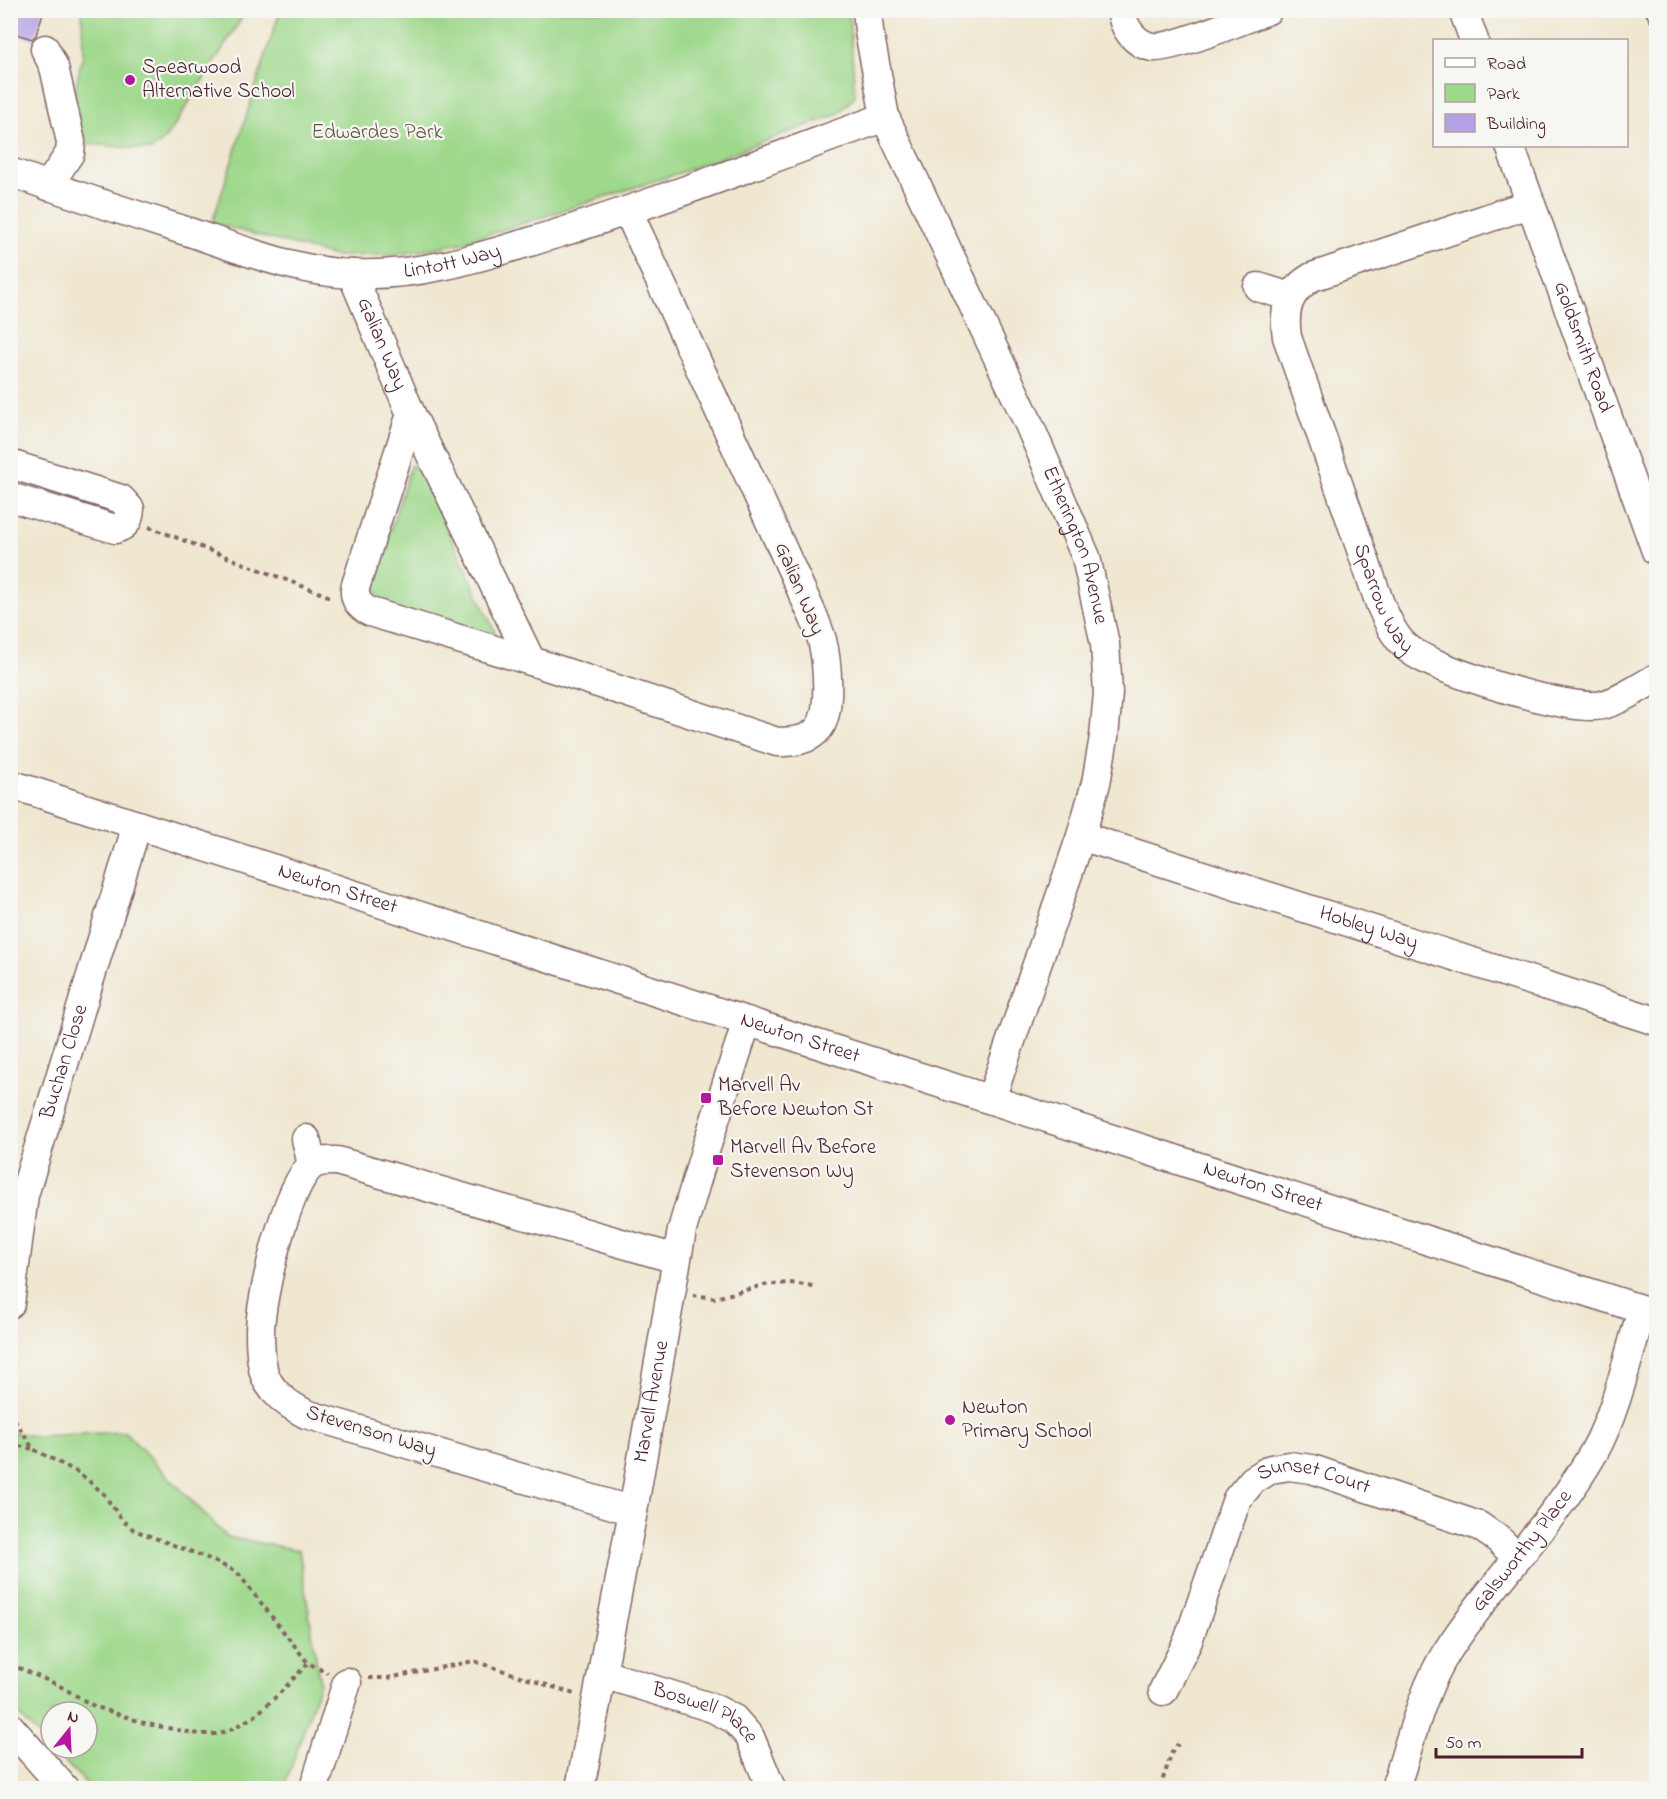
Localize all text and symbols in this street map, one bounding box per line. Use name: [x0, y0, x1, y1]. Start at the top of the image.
legend: [1433, 39, 1628, 147]
text: Road: [1487, 52, 1526, 78]
place label: Spearwood Alternative School: [142, 53, 295, 107]
marker: Spearwood Alternative School: [123, 73, 137, 87]
text: Park: [1487, 82, 1520, 108]
text: Building: [1486, 112, 1546, 139]
park label: Edwardes Park: [311, 118, 443, 148]
street label: Lintott Way: [402, 237, 505, 287]
street label: Goldsmith Road: [1545, 278, 1620, 417]
street label: Galian Way: [349, 293, 414, 396]
street label: Etherington Avenue: [1034, 462, 1115, 628]
street label: Galian Way: [764, 538, 832, 641]
street label: Sparrow Way: [1345, 540, 1420, 663]
street label: Newton Street: [274, 856, 401, 923]
street label: Hobley Way: [1315, 899, 1422, 960]
street label: Buchan Close: [33, 1000, 96, 1124]
street label: Newton Street: [736, 1005, 864, 1072]
place label: Marvell Av Before Newton St: [717, 1071, 874, 1125]
marker: Marvell Av Before Newton St: [699, 1091, 713, 1105]
place label: Marvell Av Before Stevenson Wy: [730, 1133, 877, 1189]
marker: Marvell Av Before Stevenson Wy: [711, 1153, 725, 1167]
street label: Newton Street: [1199, 1154, 1326, 1221]
street label: Marvell Avenue: [627, 1337, 678, 1465]
place label: Newton Primary School: [962, 1393, 1092, 1449]
street label: Stevenson Way: [302, 1398, 440, 1468]
marker: Newton Primary School: [943, 1413, 957, 1427]
street label: Sunset Court: [1251, 1451, 1374, 1503]
street label: Galsworthy Place: [1465, 1484, 1581, 1619]
street label: Boswell Place: [647, 1675, 766, 1748]
north arrow: [39, 1700, 99, 1760]
text: N: [64, 1705, 82, 1731]
scale bar: [1436, 1721, 1582, 1759]
text: 50 m: [1445, 1731, 1482, 1757]

